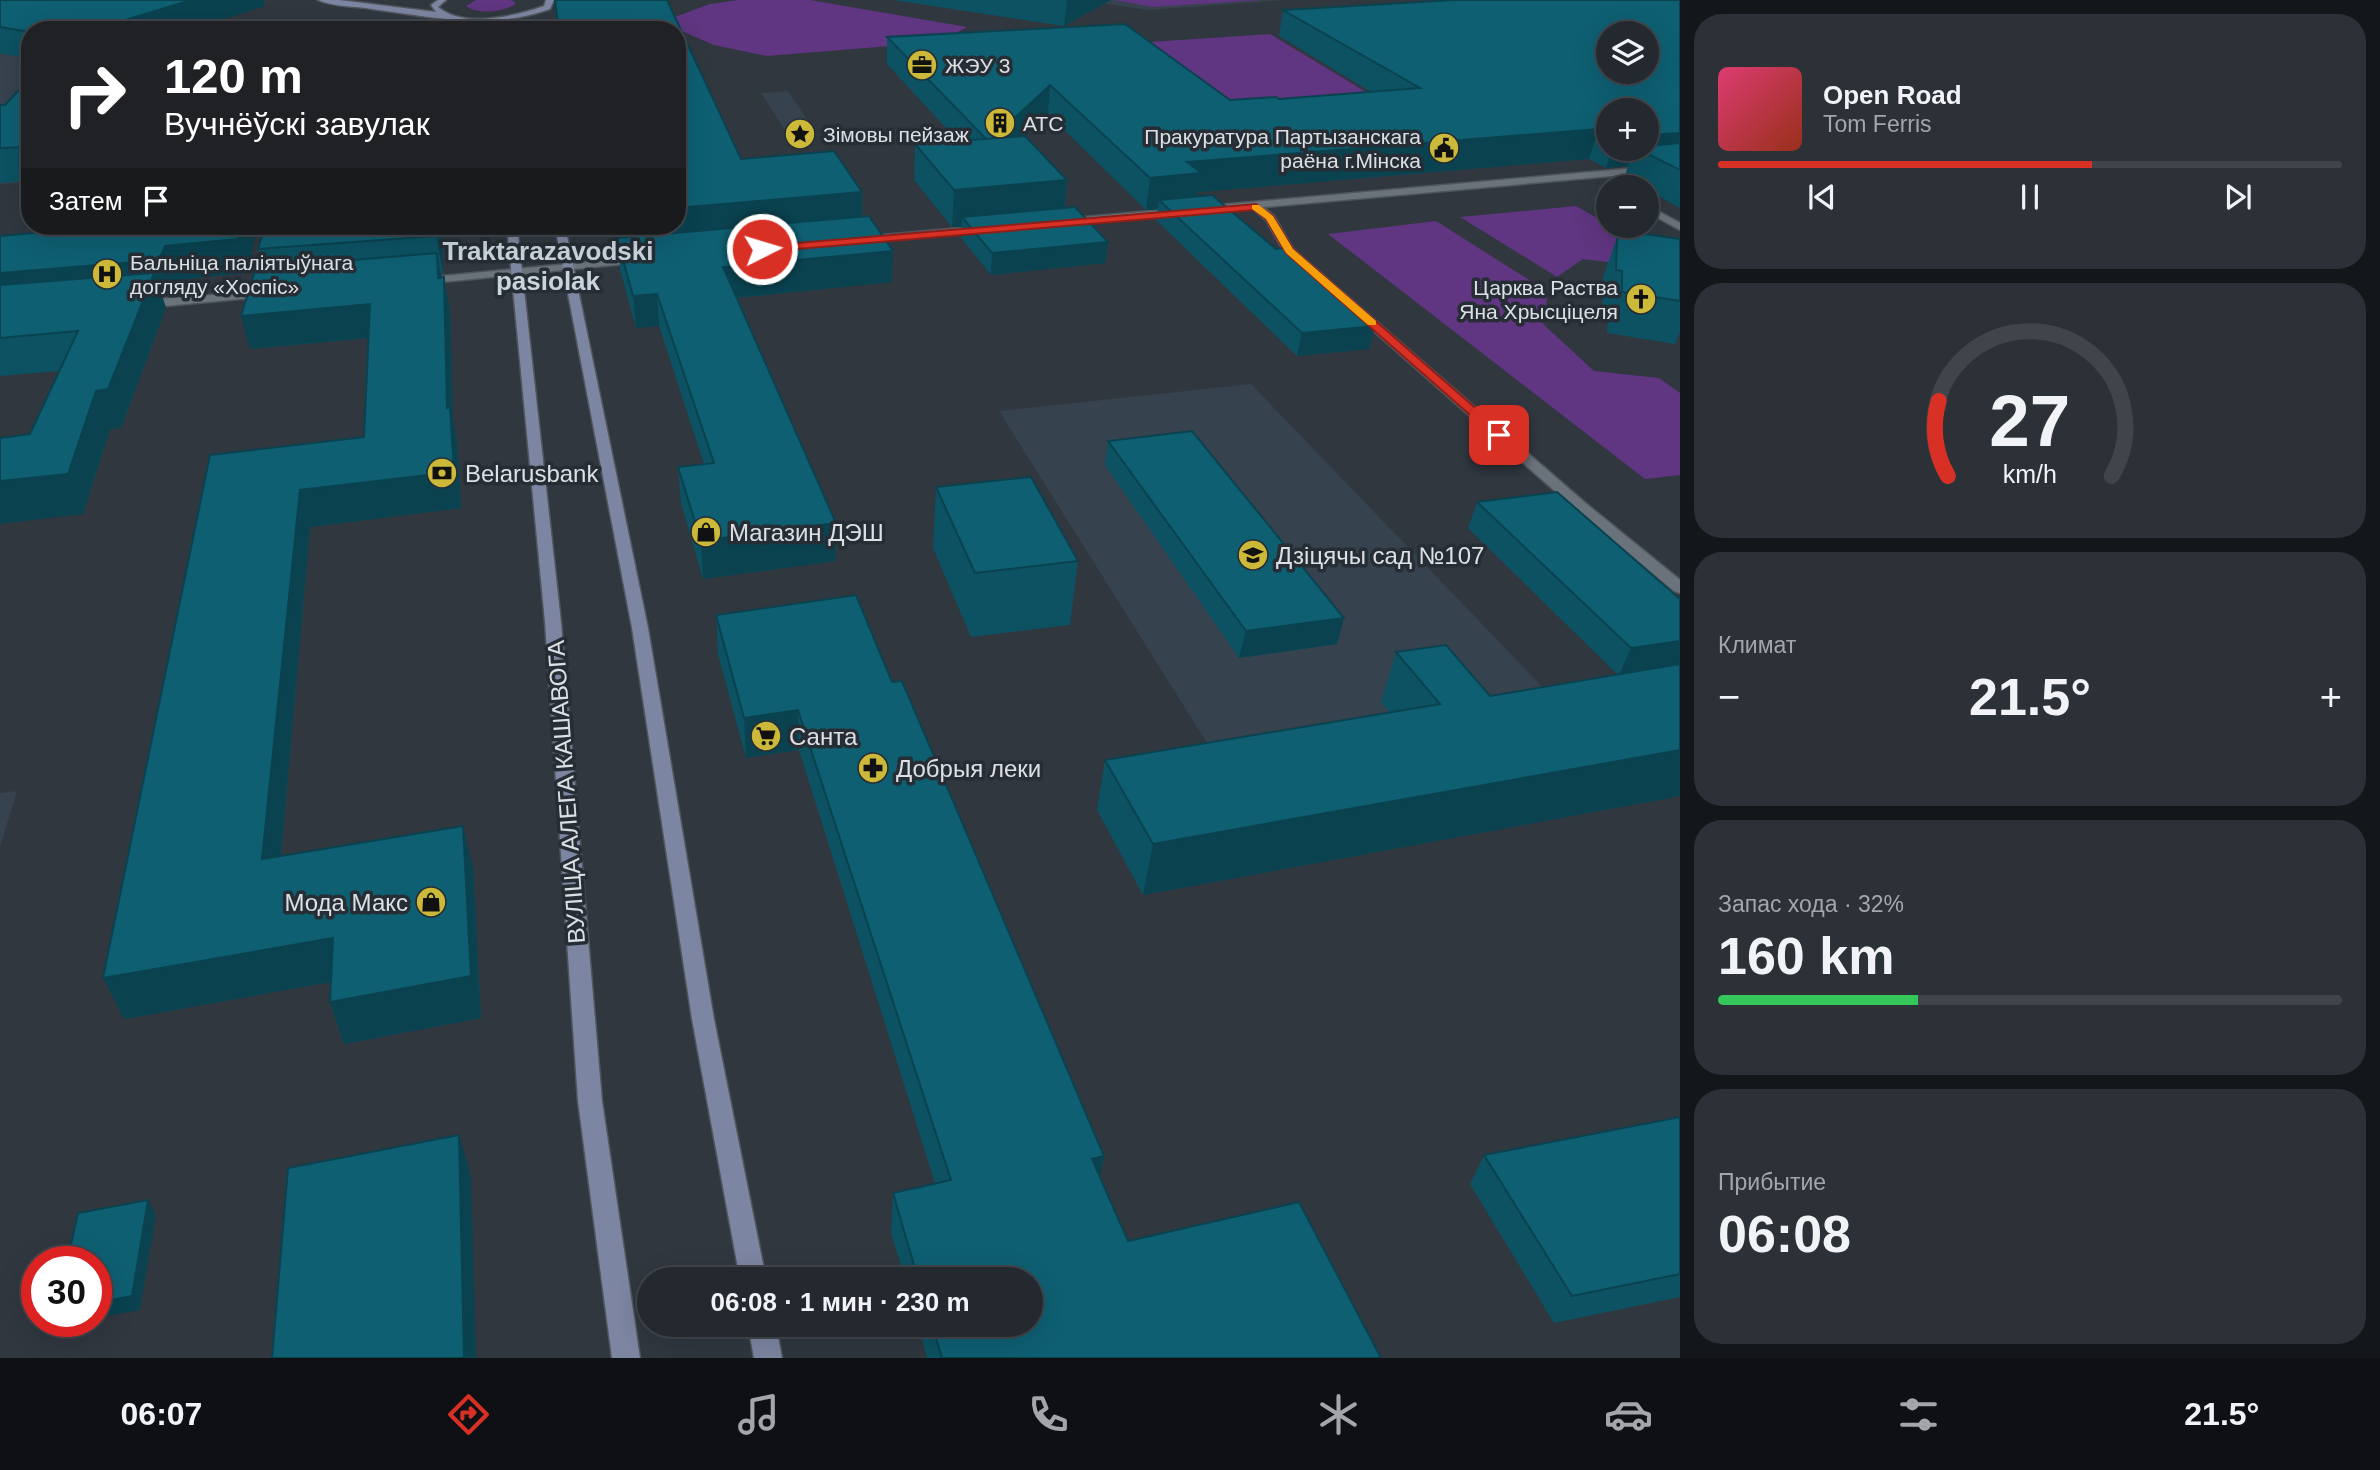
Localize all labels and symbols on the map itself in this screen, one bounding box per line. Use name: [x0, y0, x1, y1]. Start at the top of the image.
office icon: ЖЭУ 3: [905, 48, 939, 82]
place label: ЖЭУ 3: [945, 54, 1010, 77]
building icon: АТС: [983, 106, 1017, 140]
place label: АТС: [1023, 112, 1063, 135]
place icon: Зімовы пейзаж: [783, 117, 817, 151]
place label: Зімовы пейзаж: [823, 123, 969, 146]
place label: Пракуратура Партызанскага раёна г.Мінска: [1144, 125, 1421, 172]
public building icon: Пракуратура Партызанскага раёна г.Мінска: [1427, 131, 1461, 165]
position arrow: [725, 212, 799, 286]
district label: Traktarazavodski pasiolak: [442, 236, 654, 296]
place label: Бальніца паліятыўнага догляду «Хоспіс»: [130, 251, 353, 298]
hospital icon: Бальніца паліятыўнага догляду «Хоспіс»: [90, 257, 124, 291]
place label: Царква Раства Яна Хрысціцеля: [1459, 276, 1618, 323]
church icon: Царква Раства Яна Хрысціцеля: [1624, 282, 1658, 316]
pin: [1469, 405, 1529, 465]
bank icon: Belarusbank: [425, 456, 459, 490]
place label: Belarusbank: [465, 460, 599, 487]
shop icon: Магазин ДЭШ: [689, 515, 723, 549]
place label: Магазин ДЭШ: [729, 519, 884, 546]
school or university icon: Дзіцячы сад №107: [1236, 538, 1270, 572]
place label: Дзіцячы сад №107: [1276, 542, 1484, 569]
street label: ВУЛІЦА АЛЕГА КАШАВОГА: [542, 639, 590, 945]
supermarket icon: Санта: [749, 719, 783, 753]
place label: Санта: [789, 723, 858, 750]
pharmacy icon: Добрыя леки: [856, 751, 890, 785]
place label: Добрыя леки: [896, 755, 1041, 782]
shop icon: Мода Макс: [414, 885, 448, 919]
place label: Мода Макс: [285, 889, 408, 916]
speed limit sign: 30: [21, 1246, 112, 1337]

